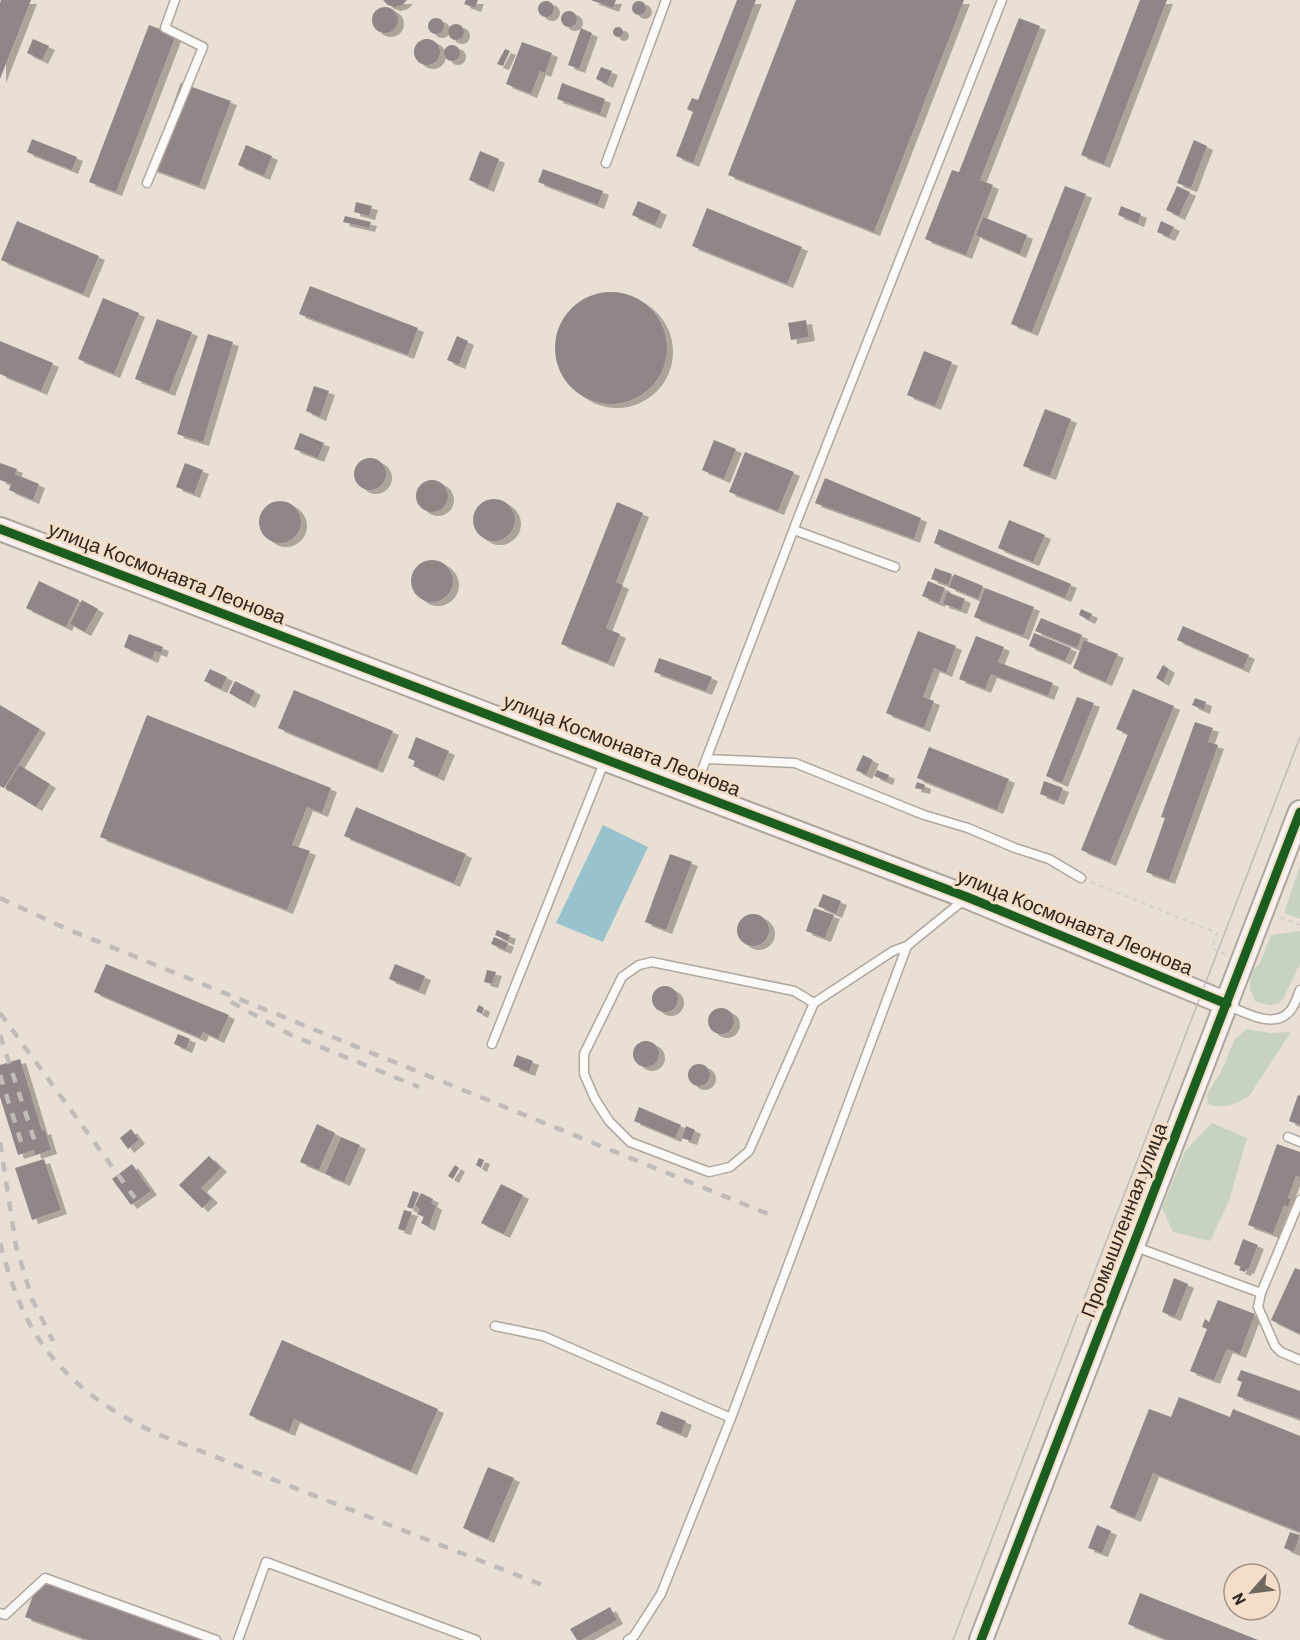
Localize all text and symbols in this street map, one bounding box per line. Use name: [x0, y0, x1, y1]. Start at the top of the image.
street label: улица Космонавта Леонова: [45, 516, 290, 629]
street label: улица Космонавта Леонова: [500, 688, 745, 801]
street label: улица Космонавта Леонова: [954, 863, 1198, 980]
street label: Промышленная улица: [1075, 1118, 1172, 1320]
north arrow: [1222, 1562, 1282, 1622]
text: N: [1227, 1590, 1249, 1608]

